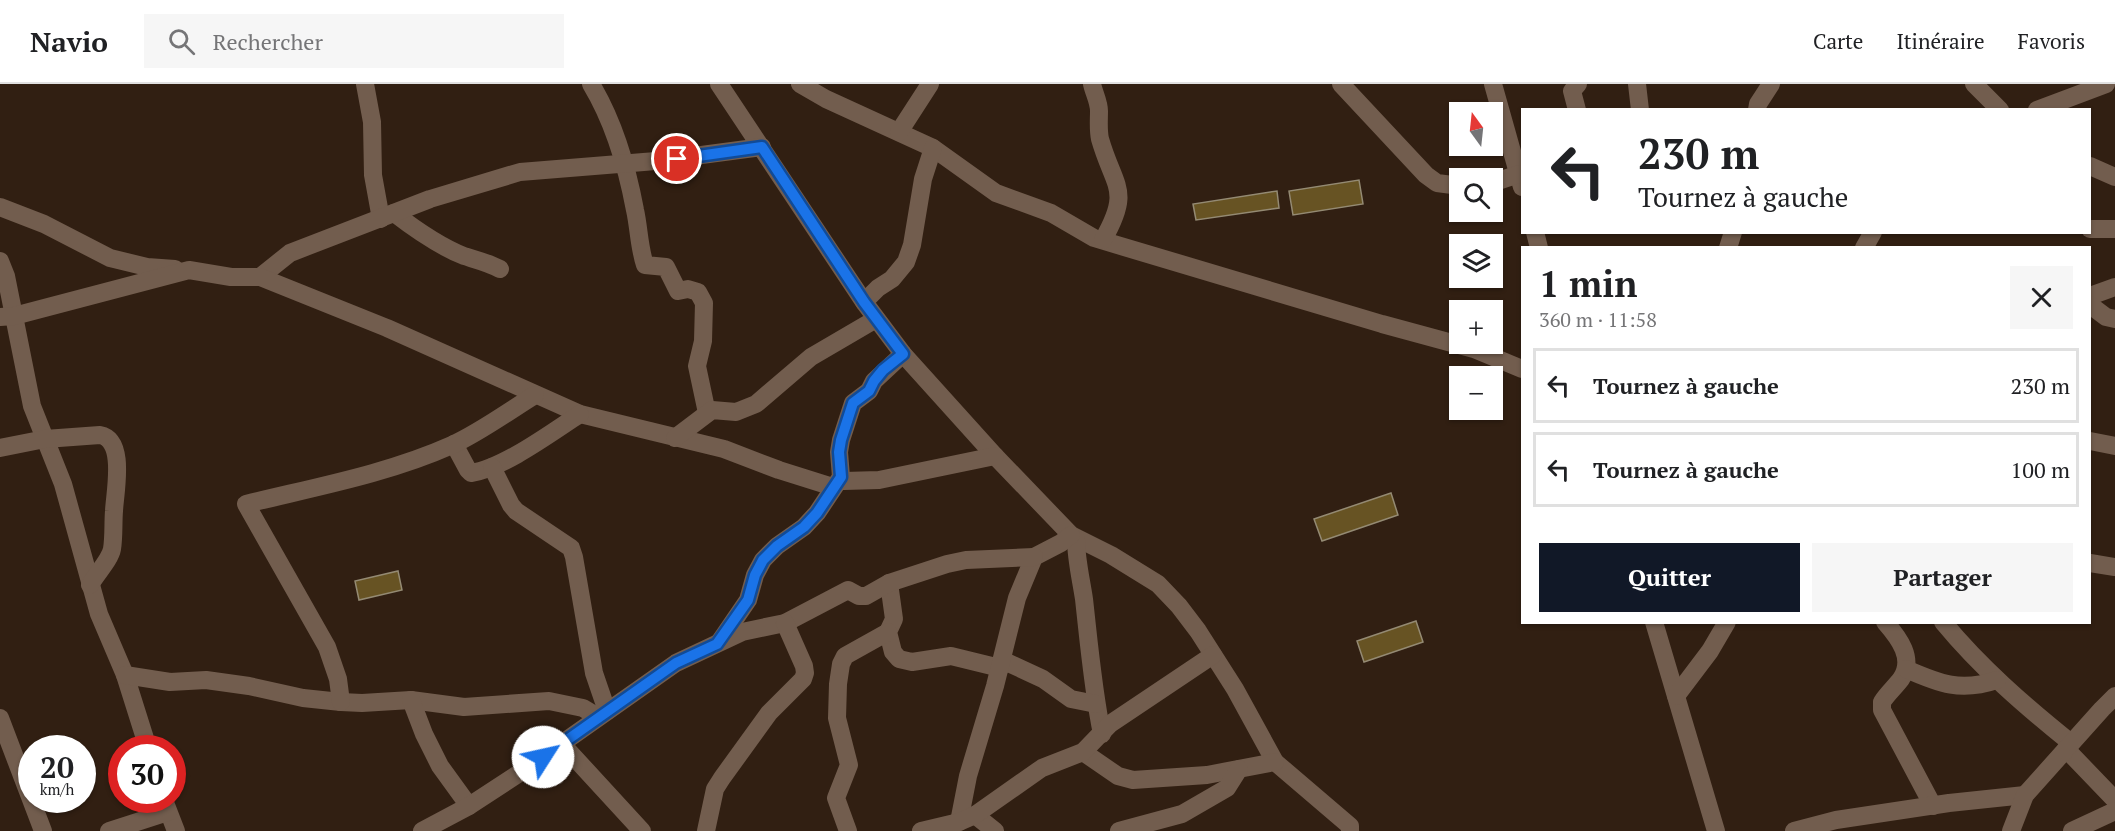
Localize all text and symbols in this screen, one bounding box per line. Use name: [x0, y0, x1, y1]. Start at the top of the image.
search box: [144, 14, 564, 68]
text: Navio: [30, 23, 108, 60]
icon: search: [165, 25, 198, 58]
text: Rechercher: [213, 27, 323, 56]
text: Carte: [1813, 27, 1863, 55]
text: Itinéraire: [1896, 27, 1985, 55]
text: Favoris: [2018, 27, 2085, 55]
north arrow: [1449, 102, 1503, 156]
map controls: [1449, 102, 1503, 420]
text: 230 m: [1638, 125, 1759, 181]
icon: left: [1539, 132, 1617, 210]
pin: [651, 133, 702, 184]
icon: arrive: [660, 142, 693, 175]
button: search: [1449, 168, 1503, 222]
text: Tournez à gauche: [1638, 179, 1848, 215]
button: layers: [1449, 234, 1503, 288]
text: 1 min: [1539, 260, 1637, 307]
button: close: [2010, 266, 2073, 329]
button: +: [1449, 300, 1503, 354]
text: 360 m · 11:58: [1539, 306, 1657, 333]
button: −: [1449, 366, 1503, 420]
icon: left: [1542, 369, 1575, 402]
text: Tournez à gauche: [1593, 371, 1779, 400]
text: 230 m: [2010, 371, 2070, 400]
icon: left: [1542, 453, 1575, 486]
text: Tournez à gauche: [1593, 455, 1779, 484]
text: 100 m: [2010, 455, 2070, 484]
button: Quitter: [1539, 543, 1800, 612]
button: Partager: [1812, 543, 2073, 612]
position arrow: [511, 725, 575, 789]
speed limit sign: 30: [108, 735, 186, 813]
text: 20: [40, 747, 74, 787]
text: km/h: [40, 779, 74, 799]

